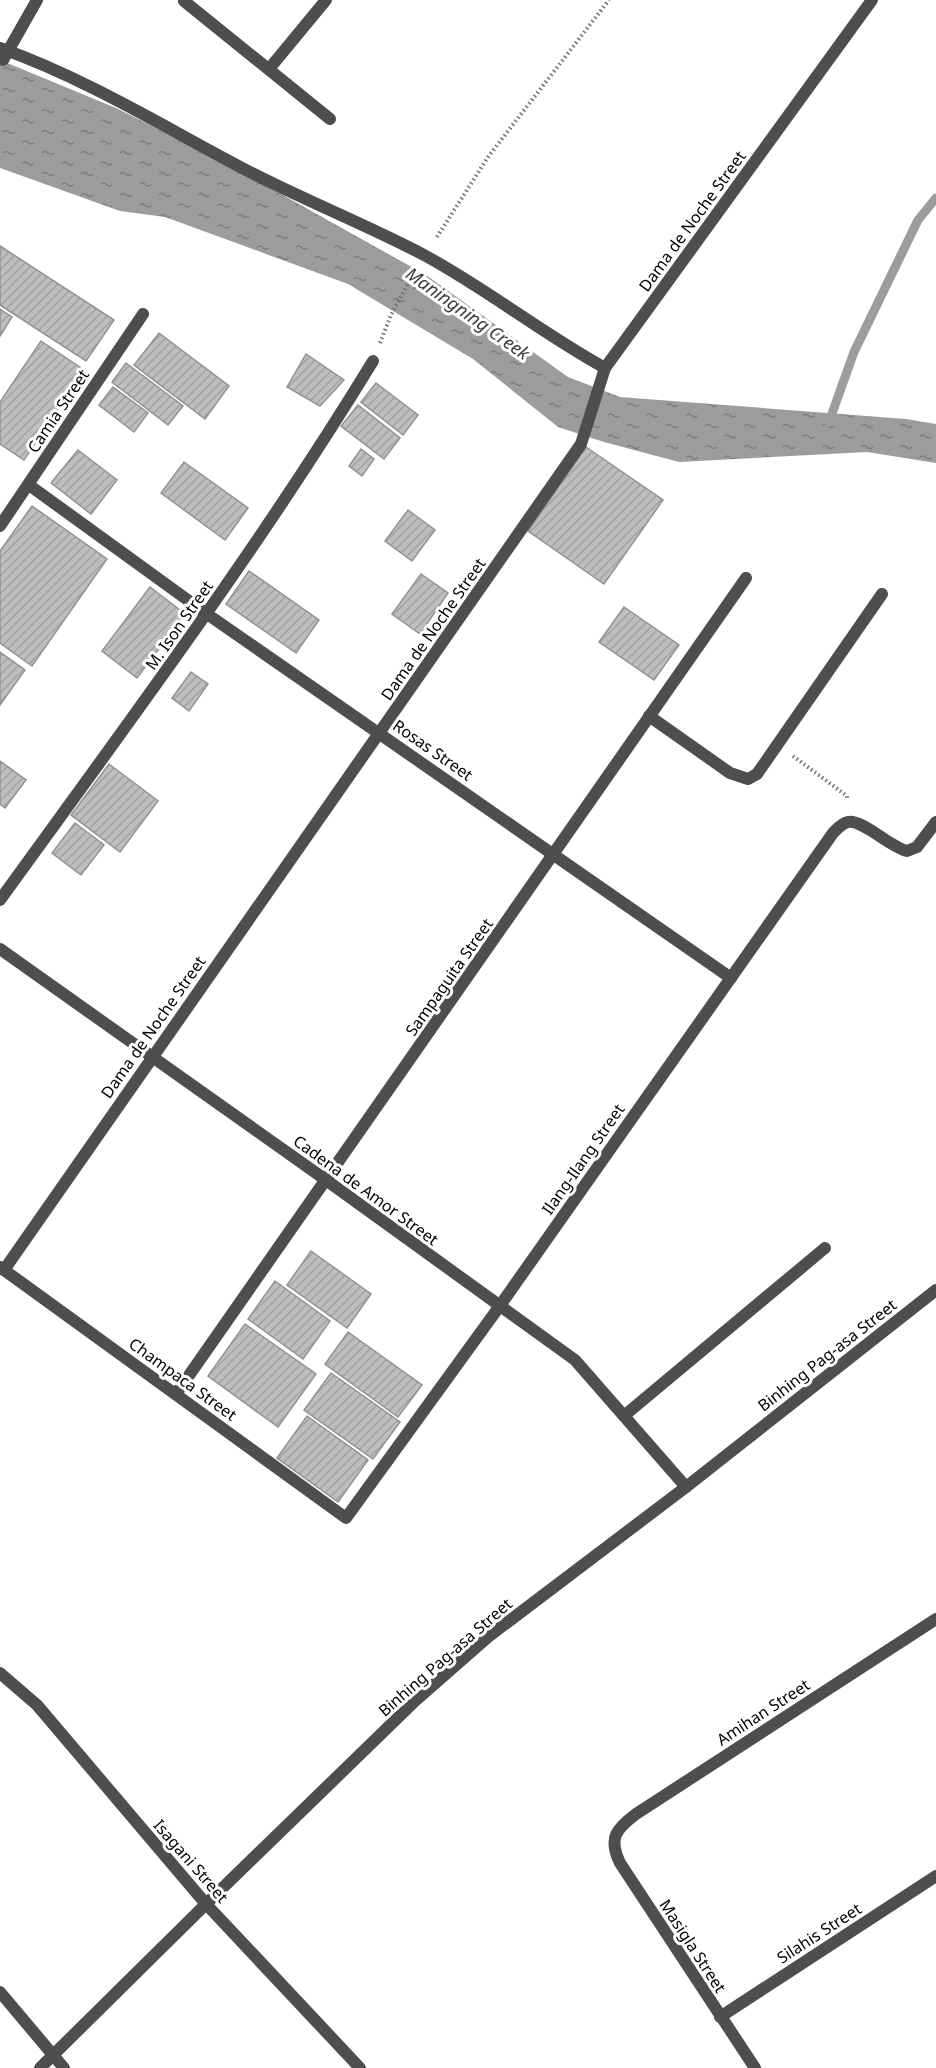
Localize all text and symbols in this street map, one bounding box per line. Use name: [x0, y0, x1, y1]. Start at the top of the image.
street label: Dama de Noche Street: [633, 146, 751, 296]
water label: Maningning Creek: [401, 261, 536, 365]
street label: Camia Street: [22, 365, 94, 457]
street label: Dama de Noche Street: [376, 553, 491, 705]
street label: M. Ison Street: [140, 576, 218, 674]
street label: Rosas Street: [389, 714, 477, 786]
street label: Sampaguita Street: [400, 914, 498, 1040]
street label: Dama de Noche Street: [96, 951, 211, 1103]
street label: Ilang-Ilang Street: [537, 1099, 630, 1219]
street label: Cadena de Amor Street: [289, 1130, 443, 1250]
street label: Binhing Pag-asa Street: [753, 1294, 901, 1416]
street label: Champaca Street: [125, 1332, 242, 1426]
street label: Binhing Pag-asa Street: [373, 1593, 517, 1721]
street label: Amihan Street: [712, 1674, 814, 1750]
street label: Isagani Street: [149, 1815, 233, 1908]
street label: Masigla Street: [655, 1895, 731, 1997]
street label: Silahis Street: [773, 1897, 866, 1969]

